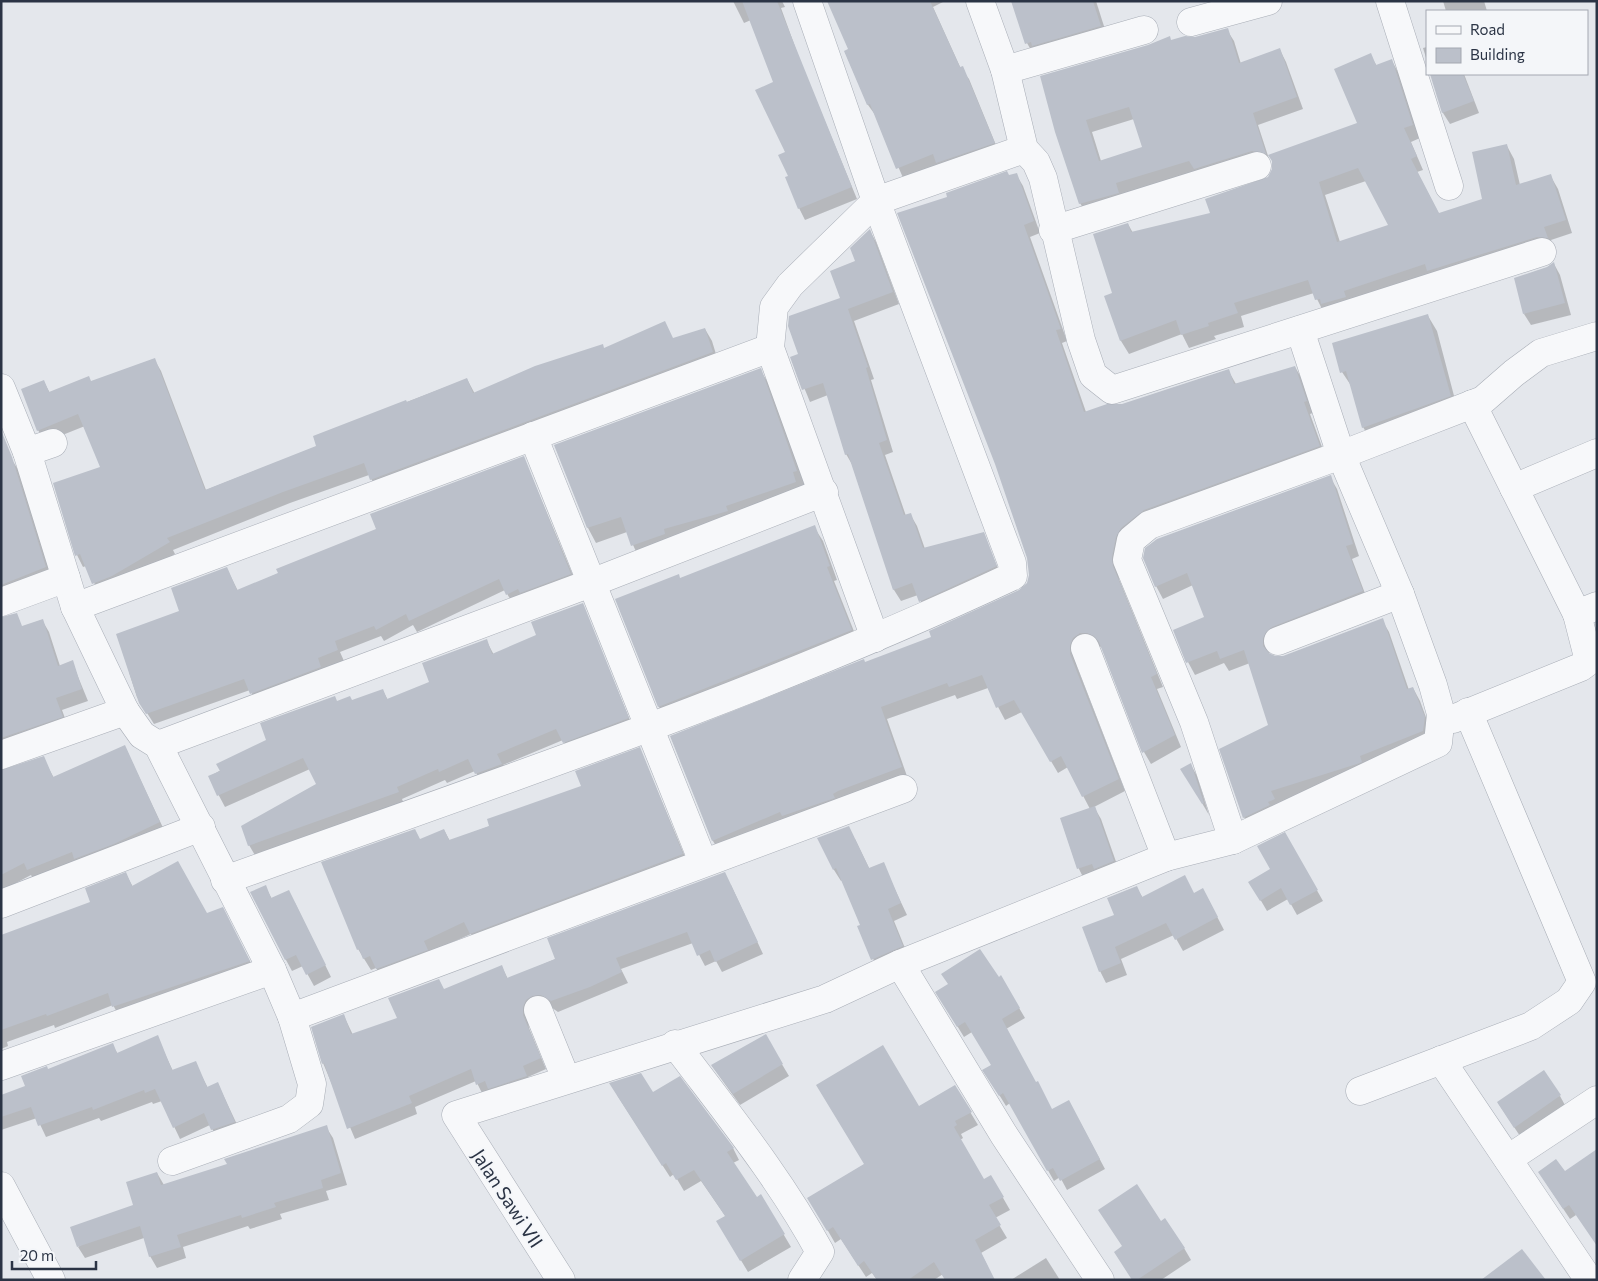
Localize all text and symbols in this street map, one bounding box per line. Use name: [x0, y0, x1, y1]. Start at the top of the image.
legend: [1426, 10, 1588, 75]
text: Road: [1470, 20, 1505, 38]
text: Building: [1470, 45, 1525, 63]
street label: Jalan Sawi VII: [468, 1144, 548, 1252]
scale bar: [12, 1238, 96, 1270]
text: 20 m: [20, 1246, 54, 1264]

